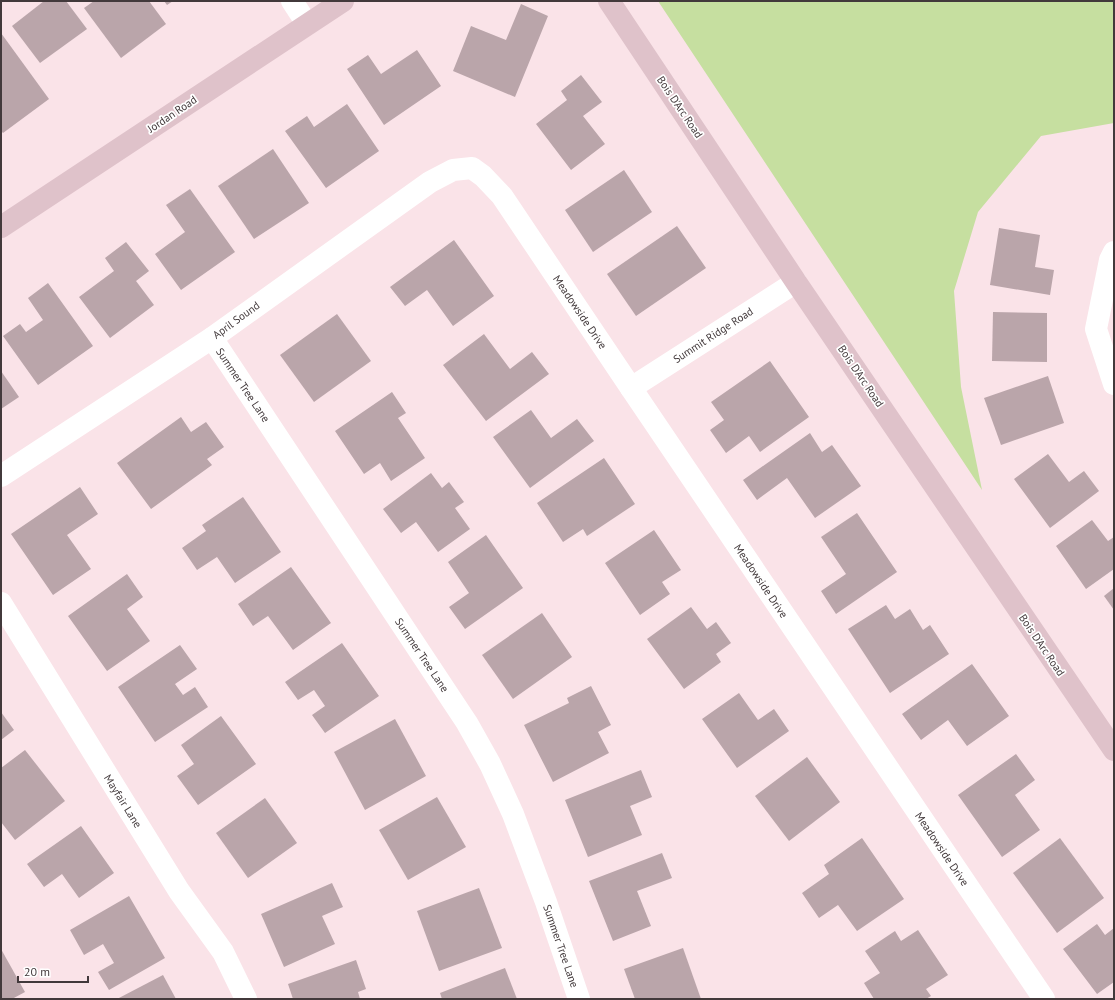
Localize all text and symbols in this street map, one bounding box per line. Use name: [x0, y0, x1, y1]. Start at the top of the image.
street label: Bois D'Arc Road: [654, 73, 706, 141]
street label: Jordan Road: [144, 92, 199, 136]
street label: Meadowside Drive: [550, 272, 610, 352]
street label: April Sound: [210, 298, 262, 342]
street label: Summit Ridge Road: [670, 304, 756, 366]
street label: Bois D'Arc Road: [835, 342, 887, 410]
street label: Summer Tree Lane: [213, 345, 273, 425]
street label: Meadowside Drive: [731, 541, 791, 621]
street label: Bois D'Arc Road: [1016, 611, 1068, 679]
street label: Summer Tree Lane: [392, 615, 452, 695]
street label: Mayfair Lane: [101, 772, 145, 831]
street label: Meadowside Drive: [912, 809, 972, 889]
street label: Summer Tree Lane: [540, 903, 582, 990]
scale bar: [18, 958, 88, 984]
text: 20 m: [24, 964, 50, 979]

